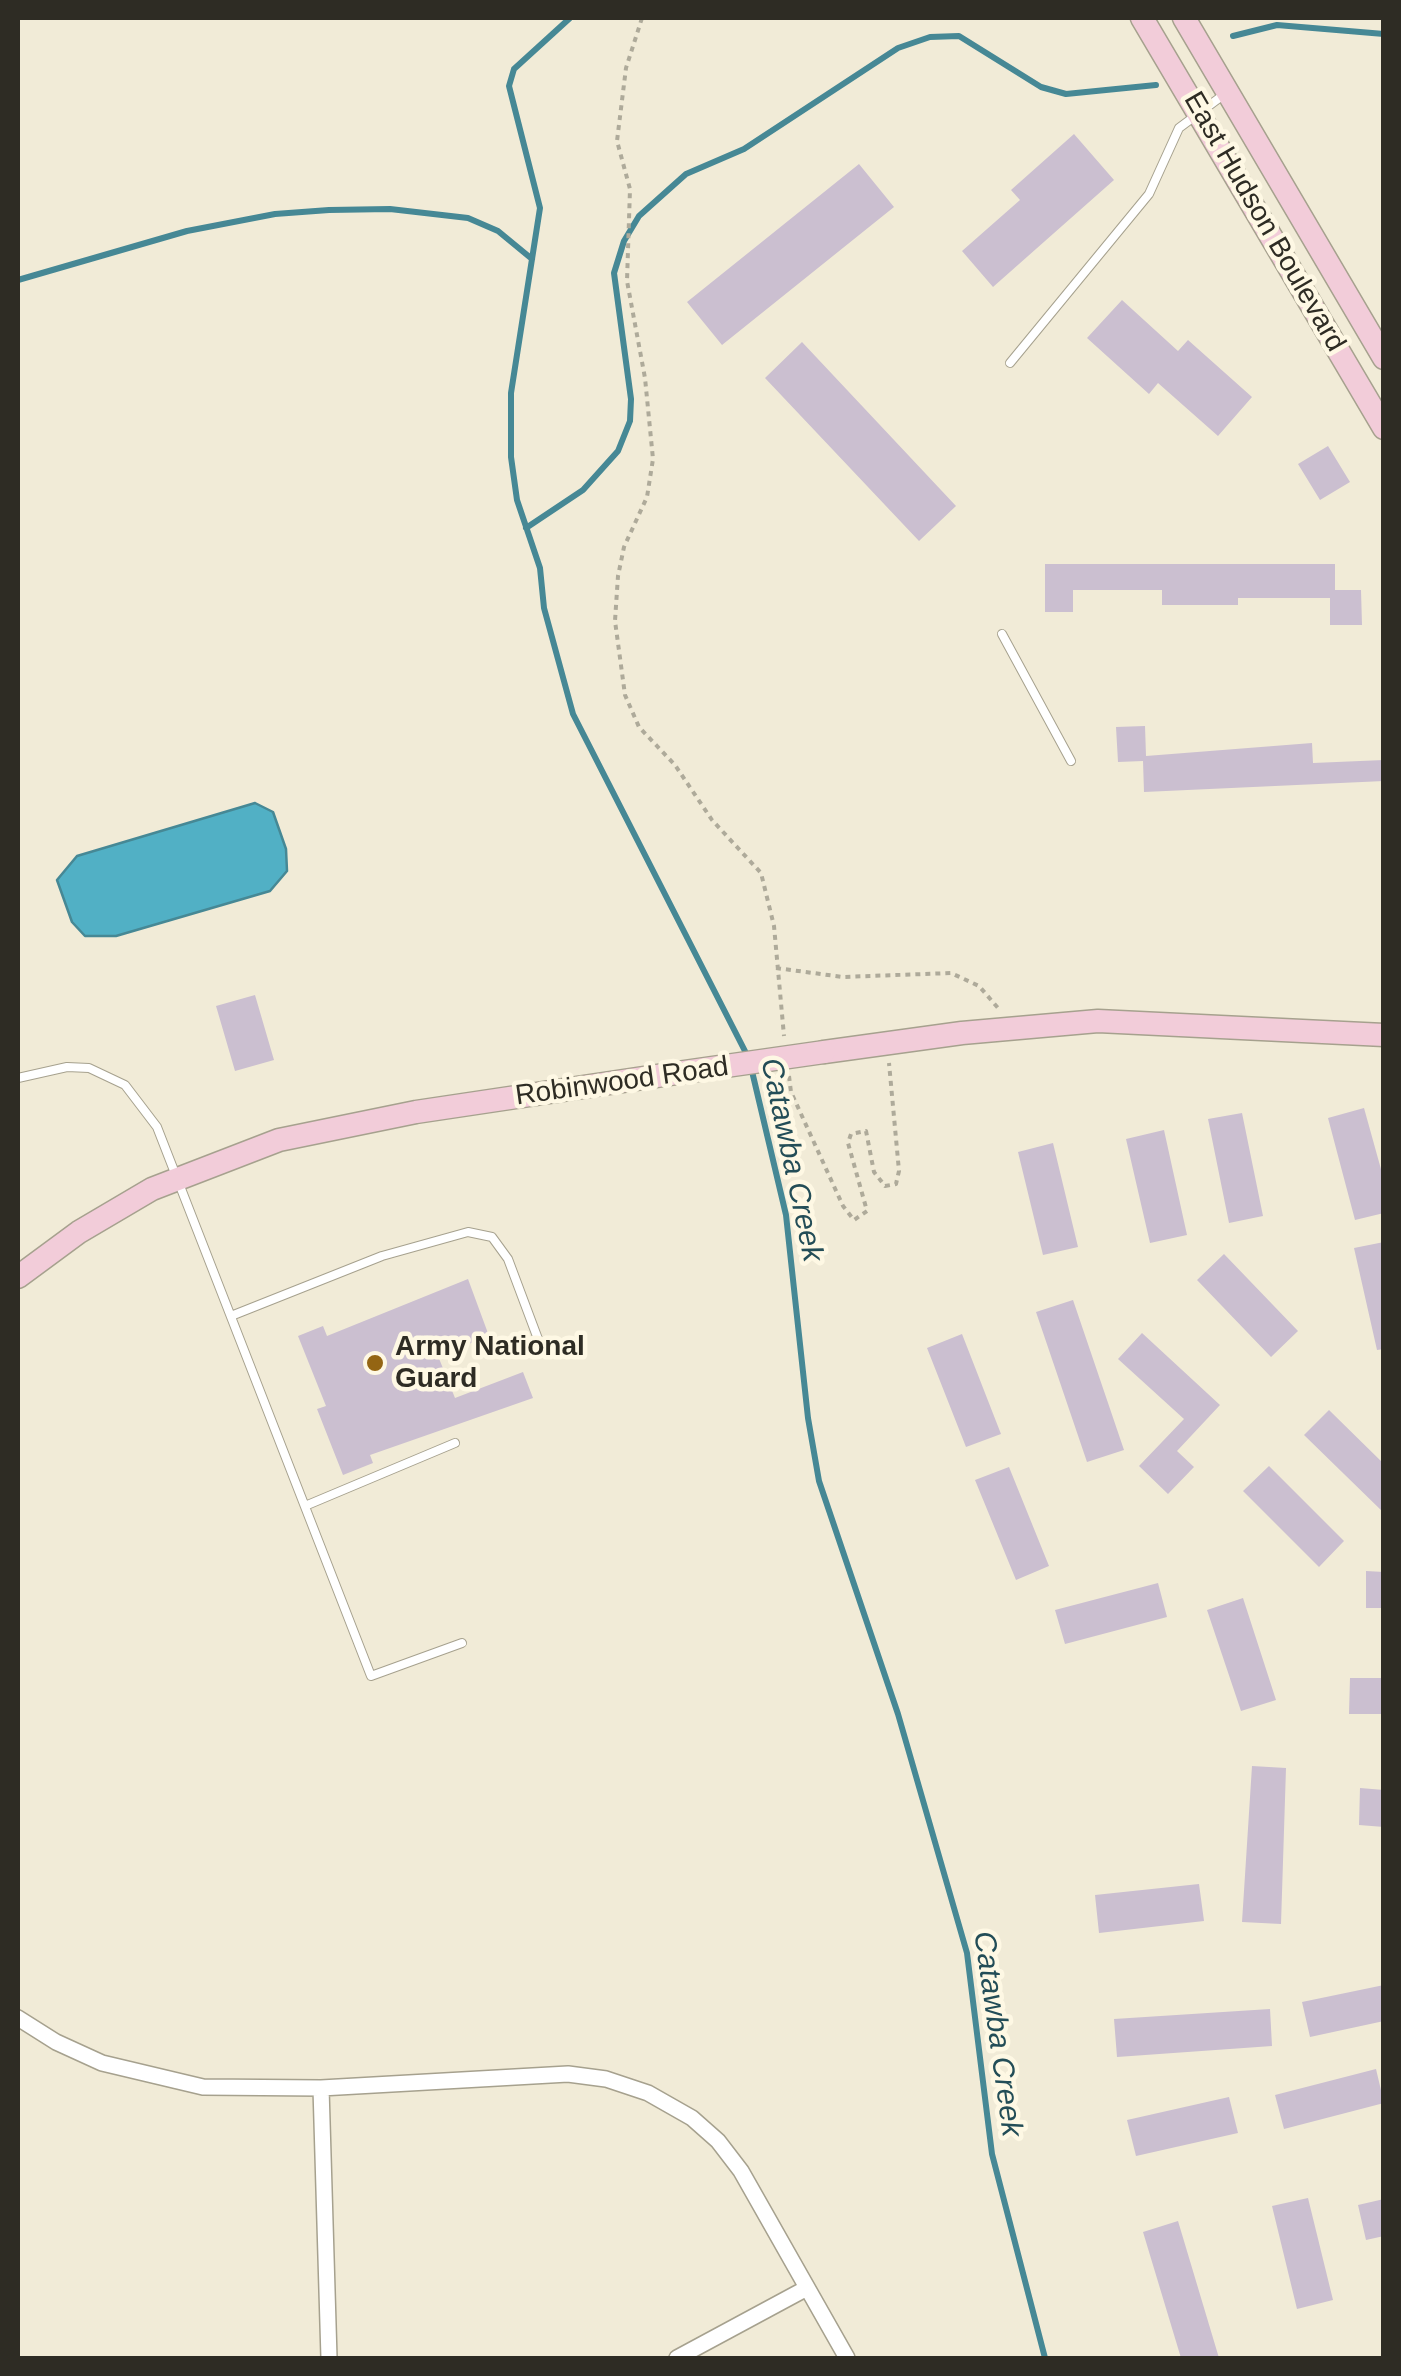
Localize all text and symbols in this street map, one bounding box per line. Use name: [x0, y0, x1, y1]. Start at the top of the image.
street label: East Hudson Boulevard: [1176, 86, 1352, 358]
street label: Robinwood Road: [513, 1050, 731, 1114]
water label: Catawba Creek: [752, 1055, 830, 1265]
place label: Army National Guard: [395, 1330, 585, 1396]
marker: Army National Guard: [364, 1352, 386, 1374]
water label: Catawba Creek: [965, 1929, 1029, 2139]

